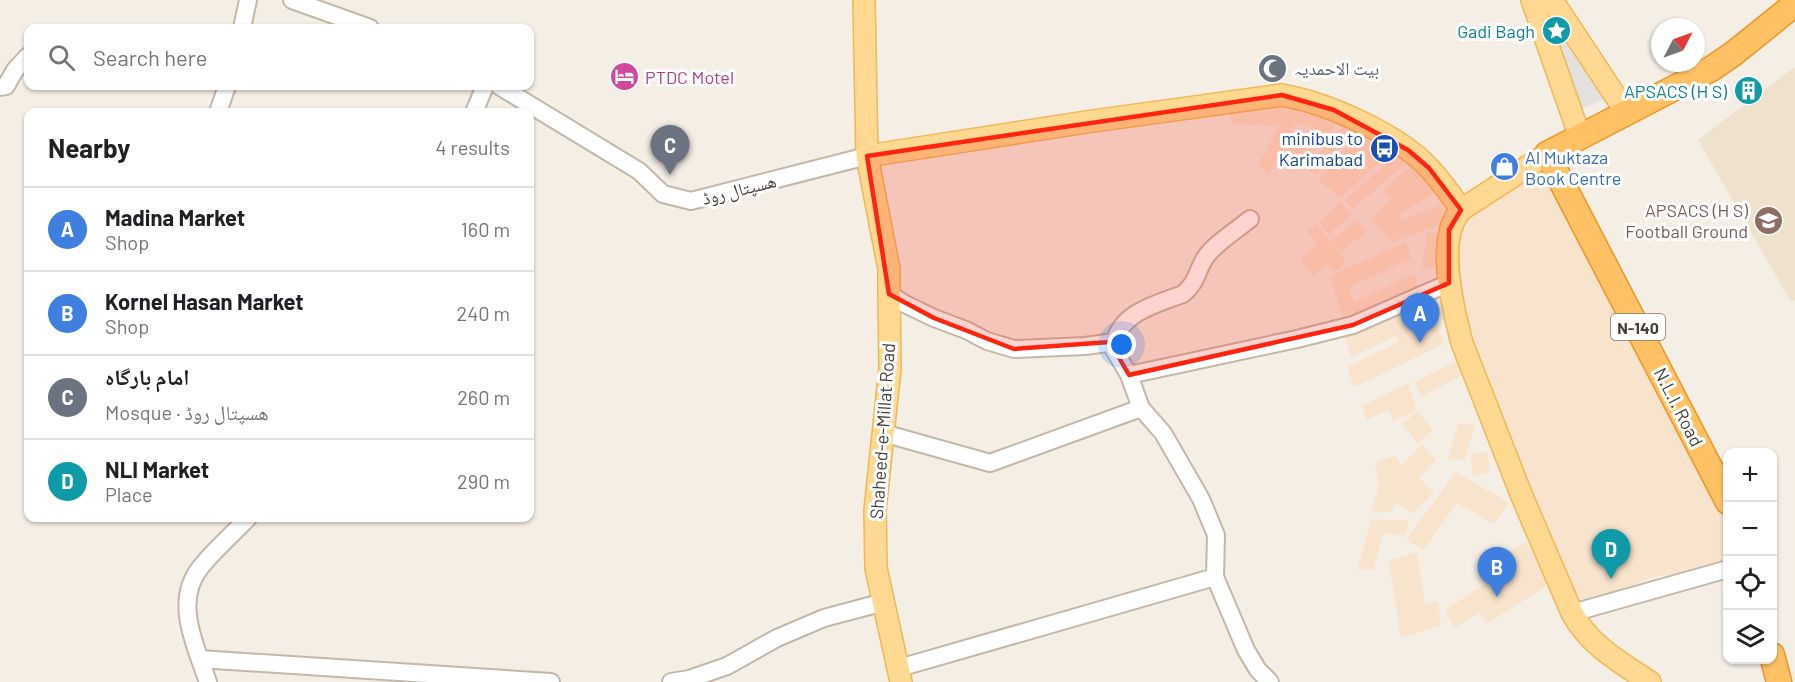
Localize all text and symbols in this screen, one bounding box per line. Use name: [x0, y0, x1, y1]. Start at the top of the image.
place icon: Gadi Bagh: [1540, 15, 1572, 47]
north arrow: [1651, 18, 1705, 72]
place label: Gadi Bagh: [1457, 20, 1535, 42]
search box: [24, 24, 534, 90]
icon: search: [45, 41, 78, 74]
text: Search here: [93, 44, 207, 70]
mosque icon: بیت الاحمدیہ: [1257, 52, 1289, 84]
place label: بیت الاحمدیہ: [1294, 57, 1379, 80]
hotel icon: PTDC Motel: [608, 61, 640, 93]
place label: PTDC Motel: [645, 66, 734, 88]
building icon: APSACS (H S): [1732, 75, 1764, 107]
place label: APSACS (H S): [1624, 80, 1727, 102]
pin: C: [650, 126, 690, 175]
place label: minibus to Karimabad: [1279, 127, 1363, 170]
text: Nearby: [48, 132, 130, 163]
bus stop icon: minibus to Karimabad: [1368, 132, 1400, 164]
text: 4 results: [435, 135, 510, 159]
place label: Al Muktaza Book Centre: [1525, 146, 1621, 189]
shop icon: Al Muktaza Book Centre: [1488, 151, 1520, 183]
street label: ھسپتال روڈ: [700, 169, 779, 210]
place label: APSACS (H S) Football Ground: [1625, 199, 1748, 242]
text: Madina Market: [105, 204, 245, 230]
school or university icon: APSACS (H S) Football Ground: [1753, 204, 1785, 236]
text: A: [61, 217, 74, 241]
text: 160 m: [461, 217, 510, 241]
text: Shop: [105, 230, 149, 254]
text: Kornel Hasan Market: [105, 288, 304, 314]
pin: A: [1400, 294, 1440, 343]
text: B: [61, 301, 74, 325]
text: 240 m: [456, 301, 510, 325]
text: Shop: [105, 314, 149, 338]
road number: N-140: [1611, 314, 1665, 340]
your location: [1107, 330, 1136, 359]
street label: Shaheed-e-Millat Road: [865, 342, 899, 520]
text: امام بارگاہ: [105, 363, 190, 389]
street label: N.L.I. Road: [1650, 364, 1708, 450]
text: C: [61, 385, 74, 409]
text: 260 m: [457, 385, 510, 409]
text: Mosque · ھسپتال روڈ: [105, 400, 269, 424]
map controls: [1723, 448, 1777, 664]
button: +: [1723, 448, 1777, 502]
text: NLI Market: [105, 456, 209, 482]
text: D: [61, 469, 74, 493]
text: 290 m: [457, 469, 510, 493]
text: Place: [105, 482, 153, 506]
button: −: [1723, 502, 1777, 556]
pin: D: [1592, 530, 1630, 579]
pin: B: [1478, 548, 1516, 597]
button: locate: [1723, 556, 1777, 610]
button: layers: [1723, 610, 1777, 664]

